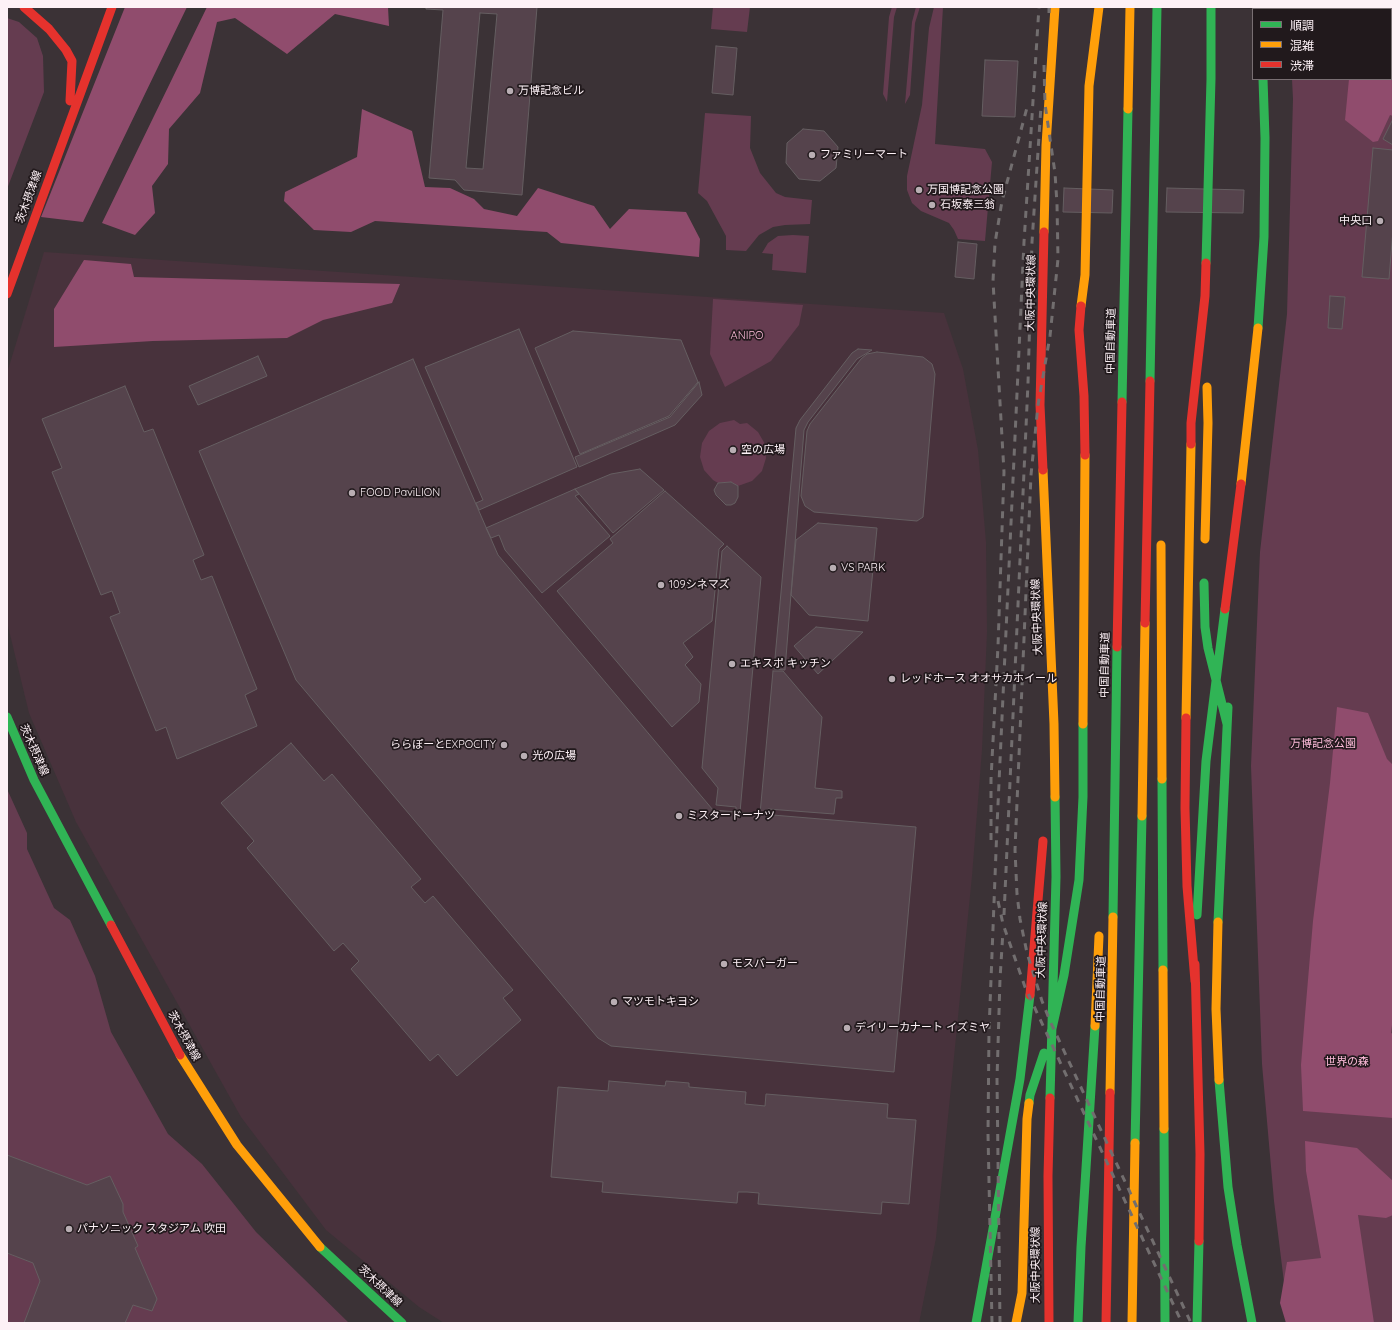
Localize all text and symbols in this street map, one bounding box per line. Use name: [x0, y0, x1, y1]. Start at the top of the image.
legend: [1252, 8, 1392, 80]
text: 順調: [1290, 18, 1314, 33]
text: 混雑: [1290, 38, 1314, 53]
text: 渋滞: [1290, 58, 1314, 73]
place label: 万博記念ビル: [518, 84, 584, 98]
marker: 万博記念ビル: [505, 86, 515, 96]
place label: ファミリーマート: [820, 148, 908, 162]
marker: ファミリーマート: [807, 150, 817, 160]
street label: 茨木摂津線: [13, 169, 45, 225]
place label: 万国博記念公園: [927, 183, 1004, 197]
marker: 万国博記念公園: [914, 185, 924, 195]
place label: 石坂泰三翁: [940, 198, 995, 212]
marker: 石坂泰三翁: [927, 200, 937, 210]
place label: 中央口: [1339, 214, 1372, 228]
marker: 中央口: [1375, 216, 1385, 226]
street label: 大阪中央環状線: [1024, 254, 1038, 332]
street label: 中国自動車道: [1104, 308, 1118, 374]
park label: ANIPO: [731, 329, 763, 343]
place label: 空の広場: [741, 443, 785, 457]
marker: 空の広場: [728, 445, 738, 455]
place label: FOOD PaviLION: [360, 486, 440, 500]
marker: FOOD PaviLION: [347, 488, 357, 498]
place label: VS PARK: [841, 561, 885, 575]
marker: VS PARK: [828, 563, 838, 573]
place label: 109シネマズ: [669, 578, 730, 592]
street label: 大阪中央環状線: [1029, 578, 1045, 656]
marker: 109シネマズ: [656, 580, 666, 590]
street label: 中国自動車道: [1098, 632, 1112, 698]
place label: エキスポ キッチン: [740, 657, 831, 671]
marker: エキスポ キッチン: [727, 659, 737, 669]
place label: レッドホース オオサカホイール: [900, 672, 1057, 686]
marker: レッドホース オオサカホイール: [887, 674, 897, 684]
street label: 茨木摂津線: [17, 722, 51, 778]
park label: 万博記念公園: [1290, 737, 1356, 751]
place label: ららぽーとEXPOCITY: [390, 738, 496, 752]
marker: ららぽーとEXPOCITY: [499, 740, 509, 750]
place label: 光の広場: [532, 749, 576, 763]
marker: 光の広場: [519, 751, 529, 761]
place label: ミスタードーナツ: [687, 809, 775, 823]
marker: ミスタードーナツ: [674, 811, 684, 821]
street label: 大阪中央環状線: [1034, 901, 1050, 979]
street label: 中国自動車道: [1094, 956, 1108, 1022]
place label: モスバーガー: [732, 957, 798, 971]
marker: モスバーガー: [719, 959, 729, 969]
place label: マツモトキヨシ: [622, 995, 699, 1009]
marker: マツモトキヨシ: [609, 997, 619, 1007]
street label: 茨木摂津線: [165, 1009, 203, 1063]
place label: デイリーカナート イズミヤ: [855, 1021, 990, 1035]
marker: デイリーカナート イズミヤ: [842, 1023, 852, 1033]
park label: 世界の森: [1325, 1055, 1369, 1069]
place label: パナソニック スタジアム 吹田: [77, 1222, 226, 1236]
marker: パナソニック スタジアム 吹田: [64, 1224, 74, 1234]
street label: 大阪中央環状線: [1029, 1227, 1043, 1303]
street label: 茨木摂津線: [355, 1262, 405, 1310]

